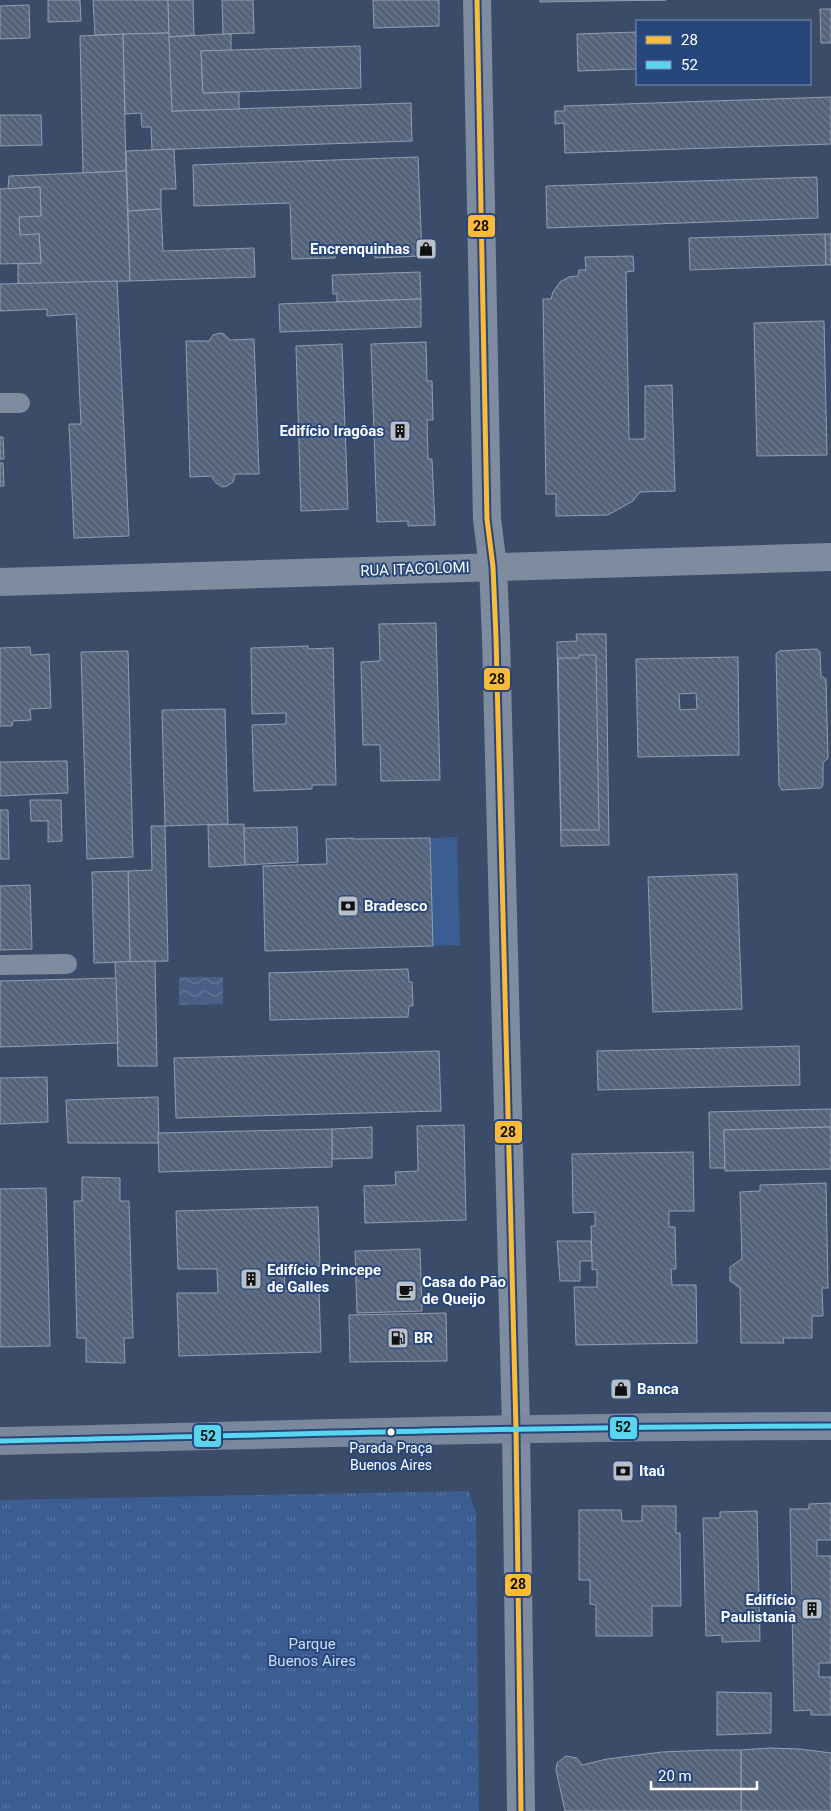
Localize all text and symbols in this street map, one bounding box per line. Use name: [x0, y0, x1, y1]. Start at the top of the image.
legend: [636, 20, 811, 85]
text: 28: [681, 31, 698, 49]
text: 52: [681, 56, 698, 74]
line badge: 28: [467, 214, 496, 238]
text: 28: [473, 218, 489, 234]
shop icon: Encrenquinhas: [414, 237, 438, 261]
place label: Encrenquinhas: [310, 240, 410, 258]
building icon: Edifício Iragôas: [388, 419, 412, 443]
place label: Edifício Iragôas: [279, 422, 384, 440]
street label: RUA ITACOLOMI: [360, 558, 470, 580]
line badge: 28: [483, 667, 511, 691]
text: 28: [489, 671, 505, 687]
bank icon: Bradesco: [336, 894, 360, 918]
place label: Bradesco: [364, 897, 427, 915]
line badge: 28: [494, 1120, 523, 1144]
text: 28: [500, 1124, 516, 1140]
place label: Edifício Princepe de Galles: [267, 1261, 381, 1296]
building icon: Edifício Princepe de Galles: [239, 1267, 263, 1291]
place label: Casa do Pão de Queijo: [422, 1273, 506, 1308]
cafe icon: Casa do Pão de Queijo: [394, 1279, 418, 1303]
fuel station icon: BR: [386, 1326, 410, 1350]
place label: BR: [414, 1329, 434, 1347]
shop icon: Banca: [609, 1377, 633, 1401]
place label: Banca: [637, 1380, 679, 1398]
line badge: 52: [609, 1416, 638, 1440]
text: 52: [615, 1419, 631, 1435]
line badge: 52: [193, 1424, 222, 1448]
marker: Parada Praça Buenos Aires: [386, 1427, 396, 1437]
text: 52: [200, 1428, 216, 1444]
place label: Parada Praça Buenos Aires: [349, 1440, 433, 1473]
bank icon: Itaú: [611, 1459, 635, 1483]
place label: Itaú: [639, 1462, 665, 1480]
line badge: 28: [504, 1573, 532, 1597]
text: 28: [510, 1576, 526, 1592]
place label: Edifício Paulistania: [721, 1591, 796, 1626]
building icon: Edifício Paulistania: [800, 1597, 824, 1621]
park label: Parque Buenos Aires: [268, 1635, 356, 1670]
scale bar: [651, 1758, 757, 1790]
text: 20 m: [658, 1767, 692, 1785]

